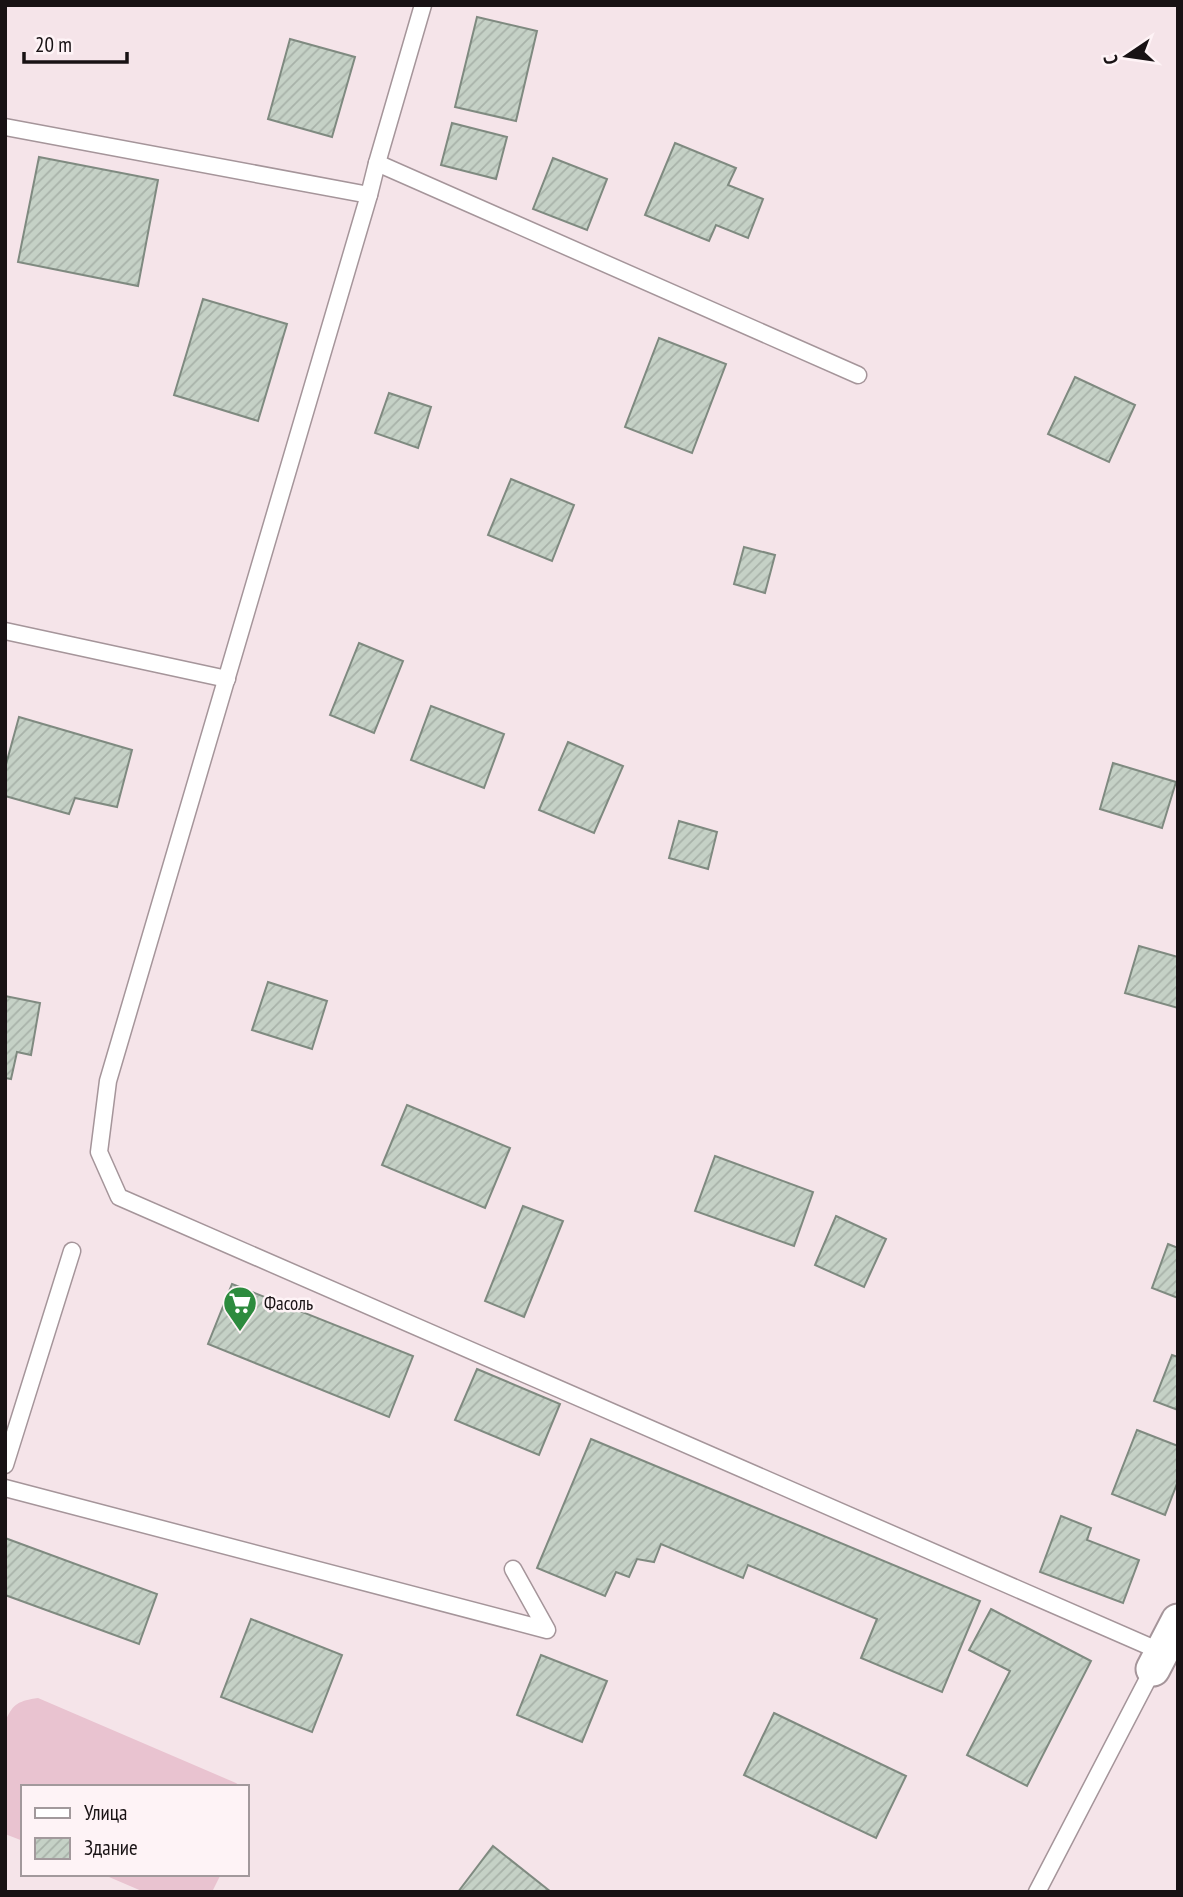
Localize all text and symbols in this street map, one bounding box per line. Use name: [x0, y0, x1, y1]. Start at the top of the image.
scale bar: [24, 21, 128, 65]
north arrow: [1092, 21, 1162, 91]
text: 20 m: [35, 31, 72, 58]
text: С: [1098, 53, 1123, 67]
supermarket icon: Фасоль: [221, 1284, 259, 1333]
place label: Фасоль: [264, 1291, 313, 1315]
legend: [21, 1785, 248, 1876]
text: Улица: [84, 1799, 127, 1826]
text: Здание: [84, 1834, 138, 1861]

